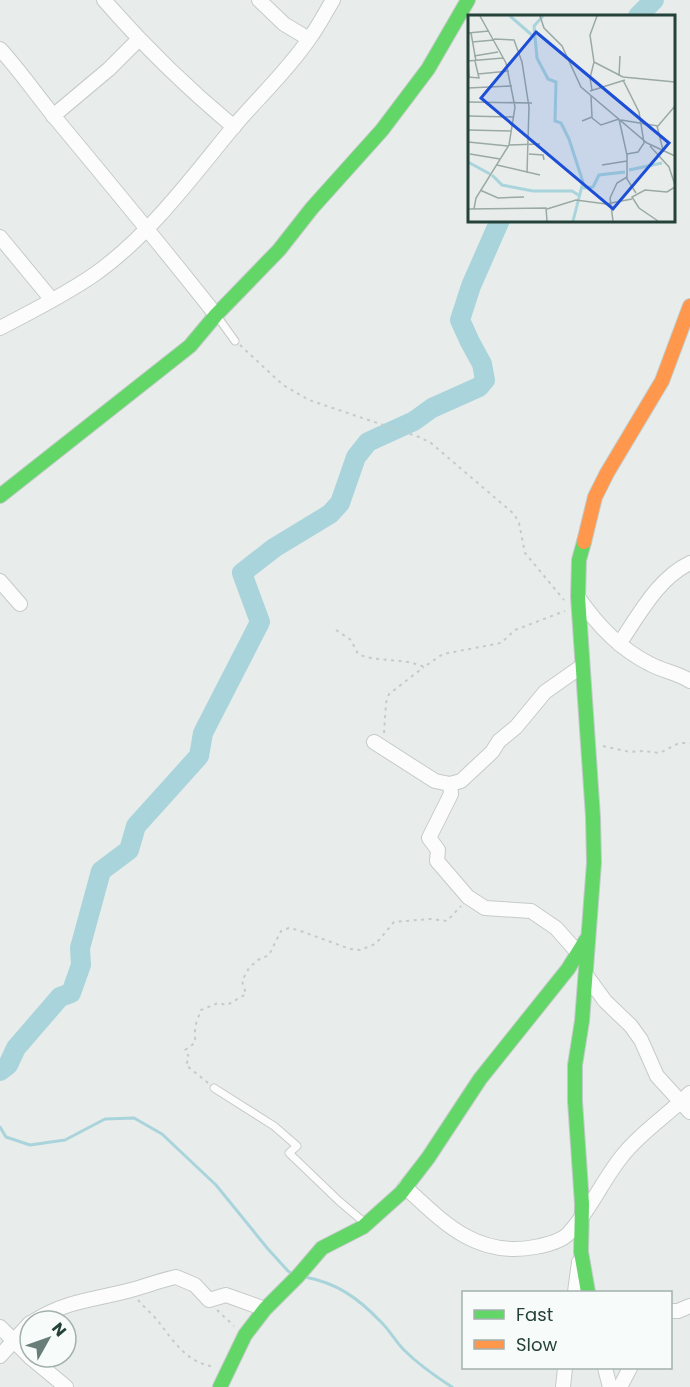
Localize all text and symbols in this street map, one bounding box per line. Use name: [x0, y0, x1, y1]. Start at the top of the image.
inset map: [468, 15, 675, 222]
legend: [462, 1291, 672, 1369]
text: Fast: [516, 1302, 553, 1327]
north arrow: [18, 1309, 78, 1369]
text: N: [46, 1318, 72, 1342]
text: Slow: [516, 1332, 558, 1357]

